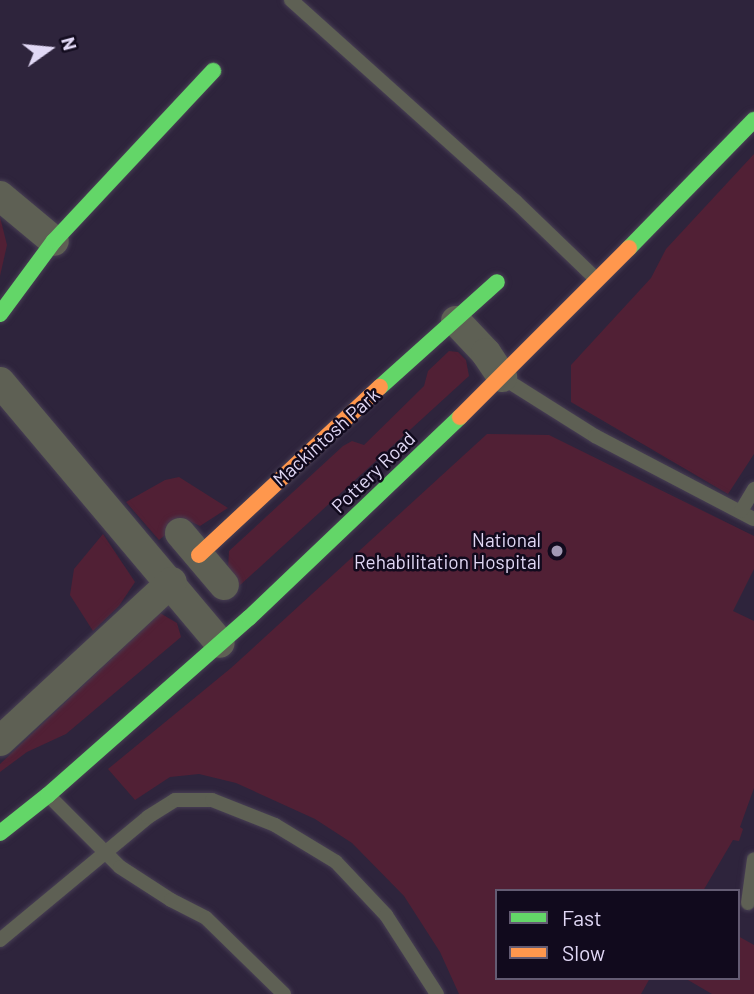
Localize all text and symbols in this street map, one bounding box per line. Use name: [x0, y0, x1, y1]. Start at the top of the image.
north arrow: [14, 14, 84, 84]
text: N: [57, 34, 83, 53]
street label: Mackintosh Park: [268, 383, 384, 491]
street label: Pottery Road: [327, 427, 419, 517]
place label: National Rehabilitation Hospital: [354, 529, 541, 573]
marker: National Rehabilitation Hospital: [547, 541, 567, 561]
legend: [495, 889, 740, 980]
text: Fast: [562, 905, 602, 930]
text: Slow: [562, 940, 605, 965]

